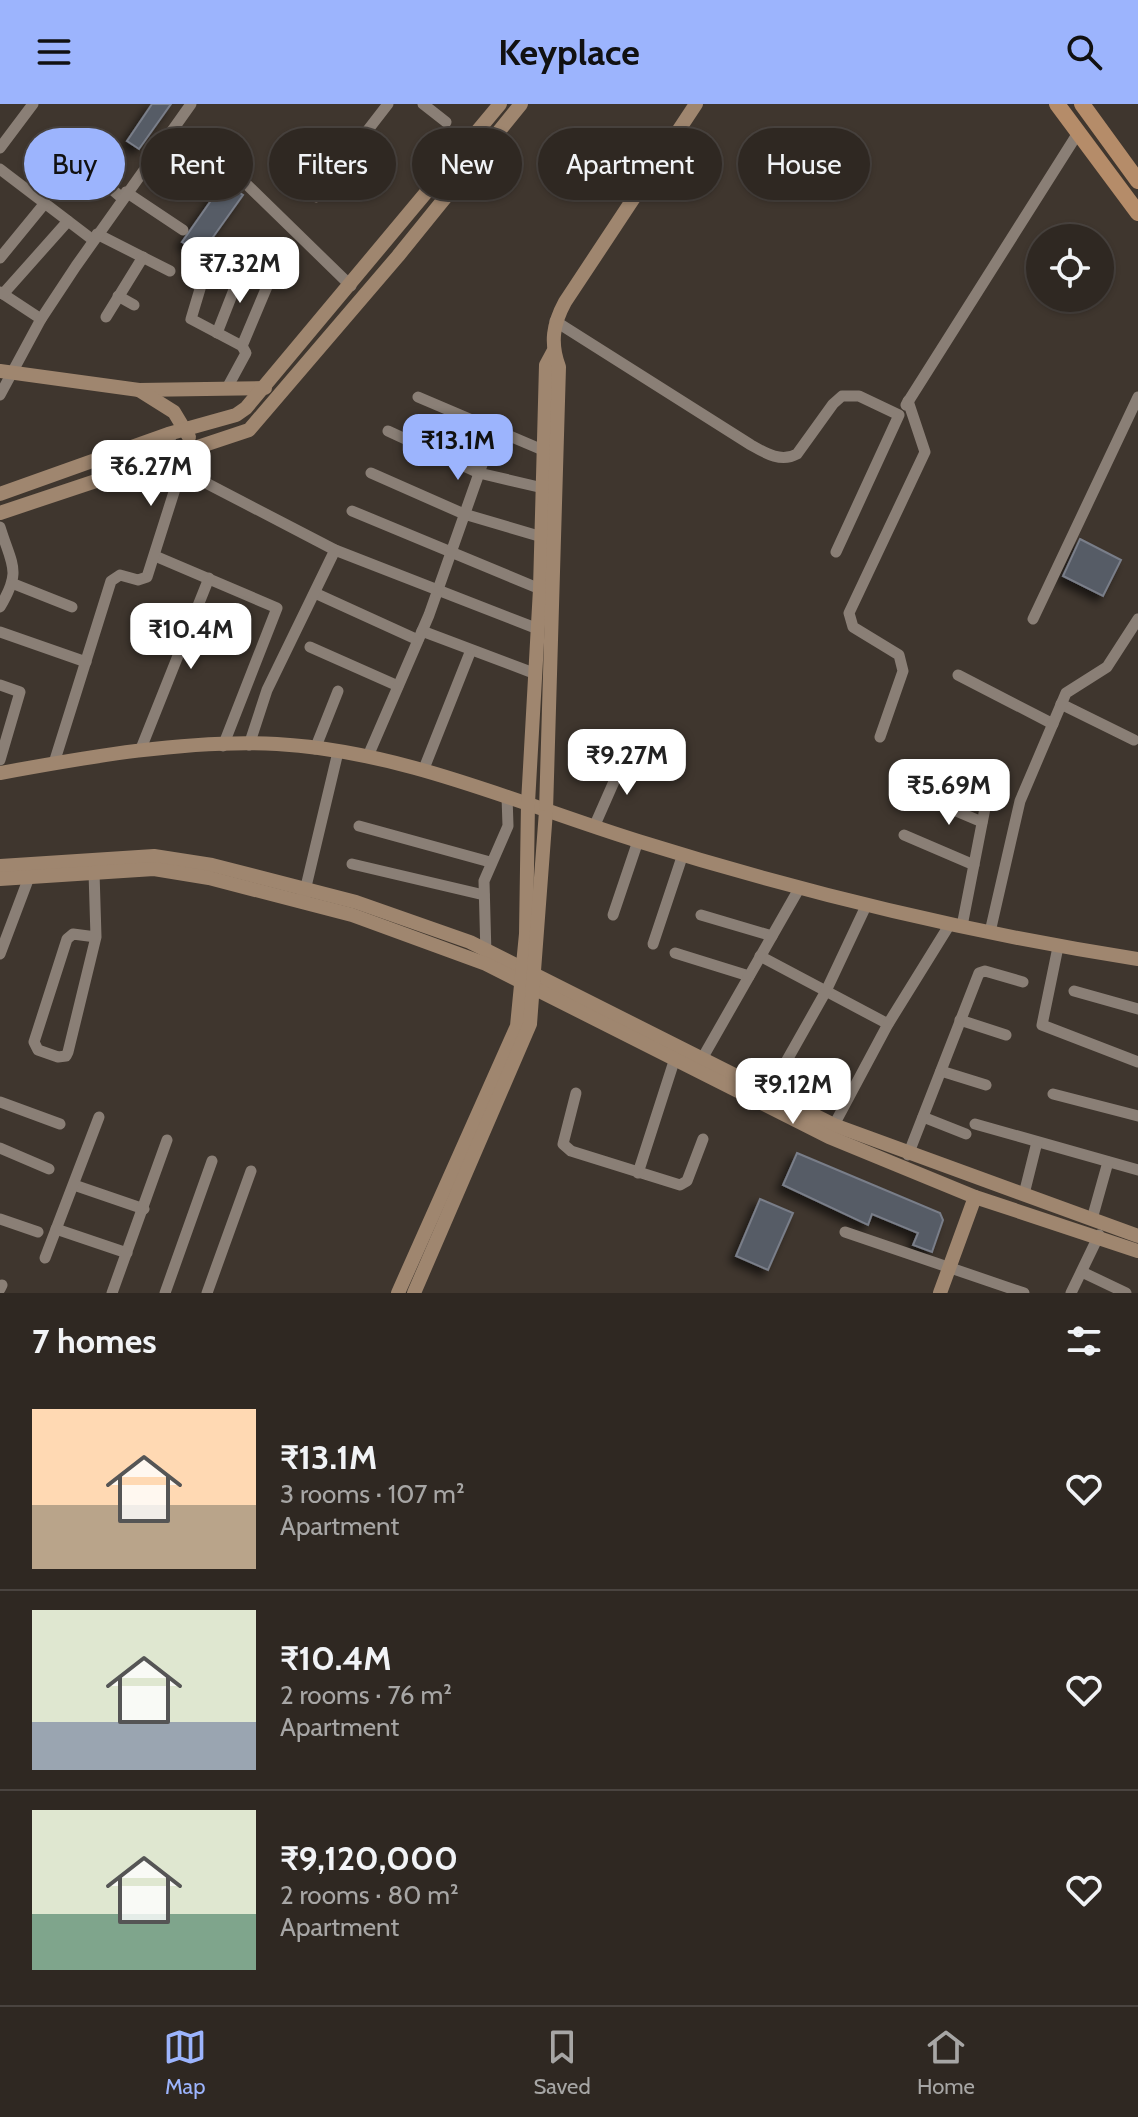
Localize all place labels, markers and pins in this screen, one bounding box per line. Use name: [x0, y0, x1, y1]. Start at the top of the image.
pin: ₹7.32M: [175, 237, 305, 305]
pin: ₹13.1M: [393, 414, 523, 482]
pin: ₹6.27M: [86, 440, 216, 508]
pin: ₹10.4M: [126, 603, 256, 671]
pin: ₹9.27M: [562, 729, 692, 797]
pin: ₹5.69M: [884, 759, 1014, 827]
pin: ₹9.12M: [728, 1058, 858, 1126]

